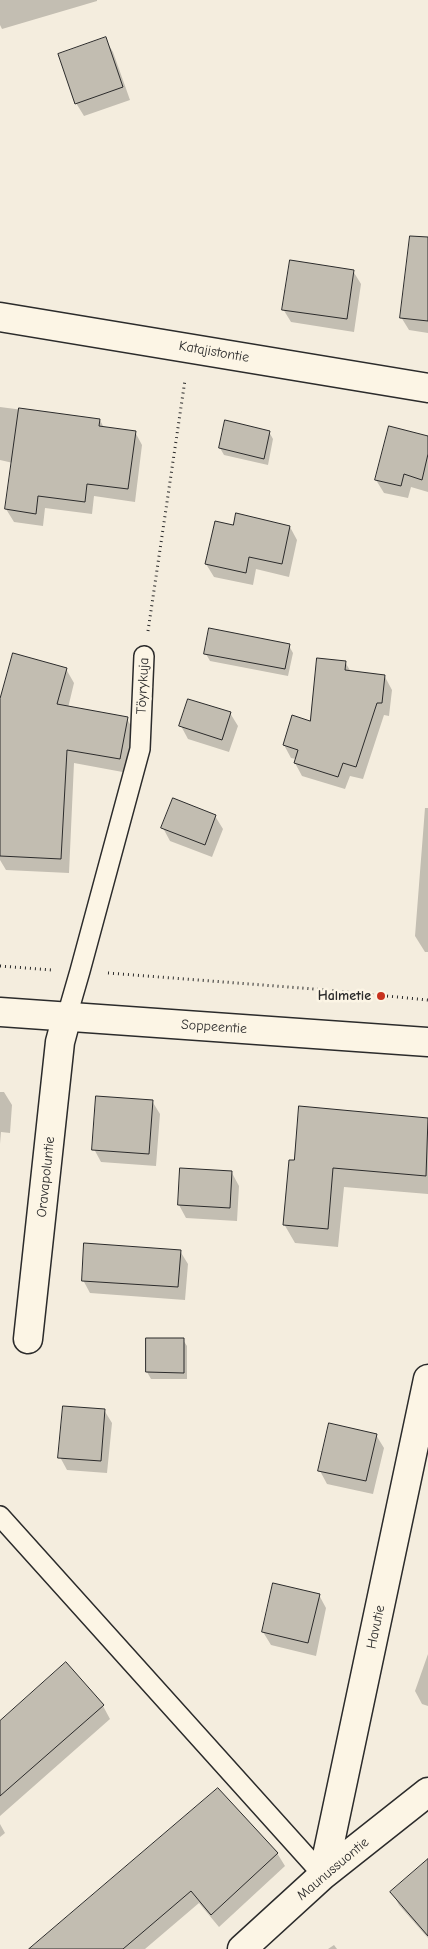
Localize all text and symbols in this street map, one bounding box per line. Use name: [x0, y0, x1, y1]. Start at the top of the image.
street label: Katajistontie: [178, 338, 250, 366]
street label: Töyrykuja: [133, 657, 153, 715]
place label: Halmetie: [318, 988, 371, 1004]
marker: Halmetie: [375, 990, 387, 1002]
street label: Soppeentie: [181, 1016, 247, 1038]
street label: Oravapoluntie: [33, 1136, 59, 1218]
street label: Havutie: [363, 1603, 389, 1651]
street label: Maunussuontie: [293, 1834, 373, 1904]

